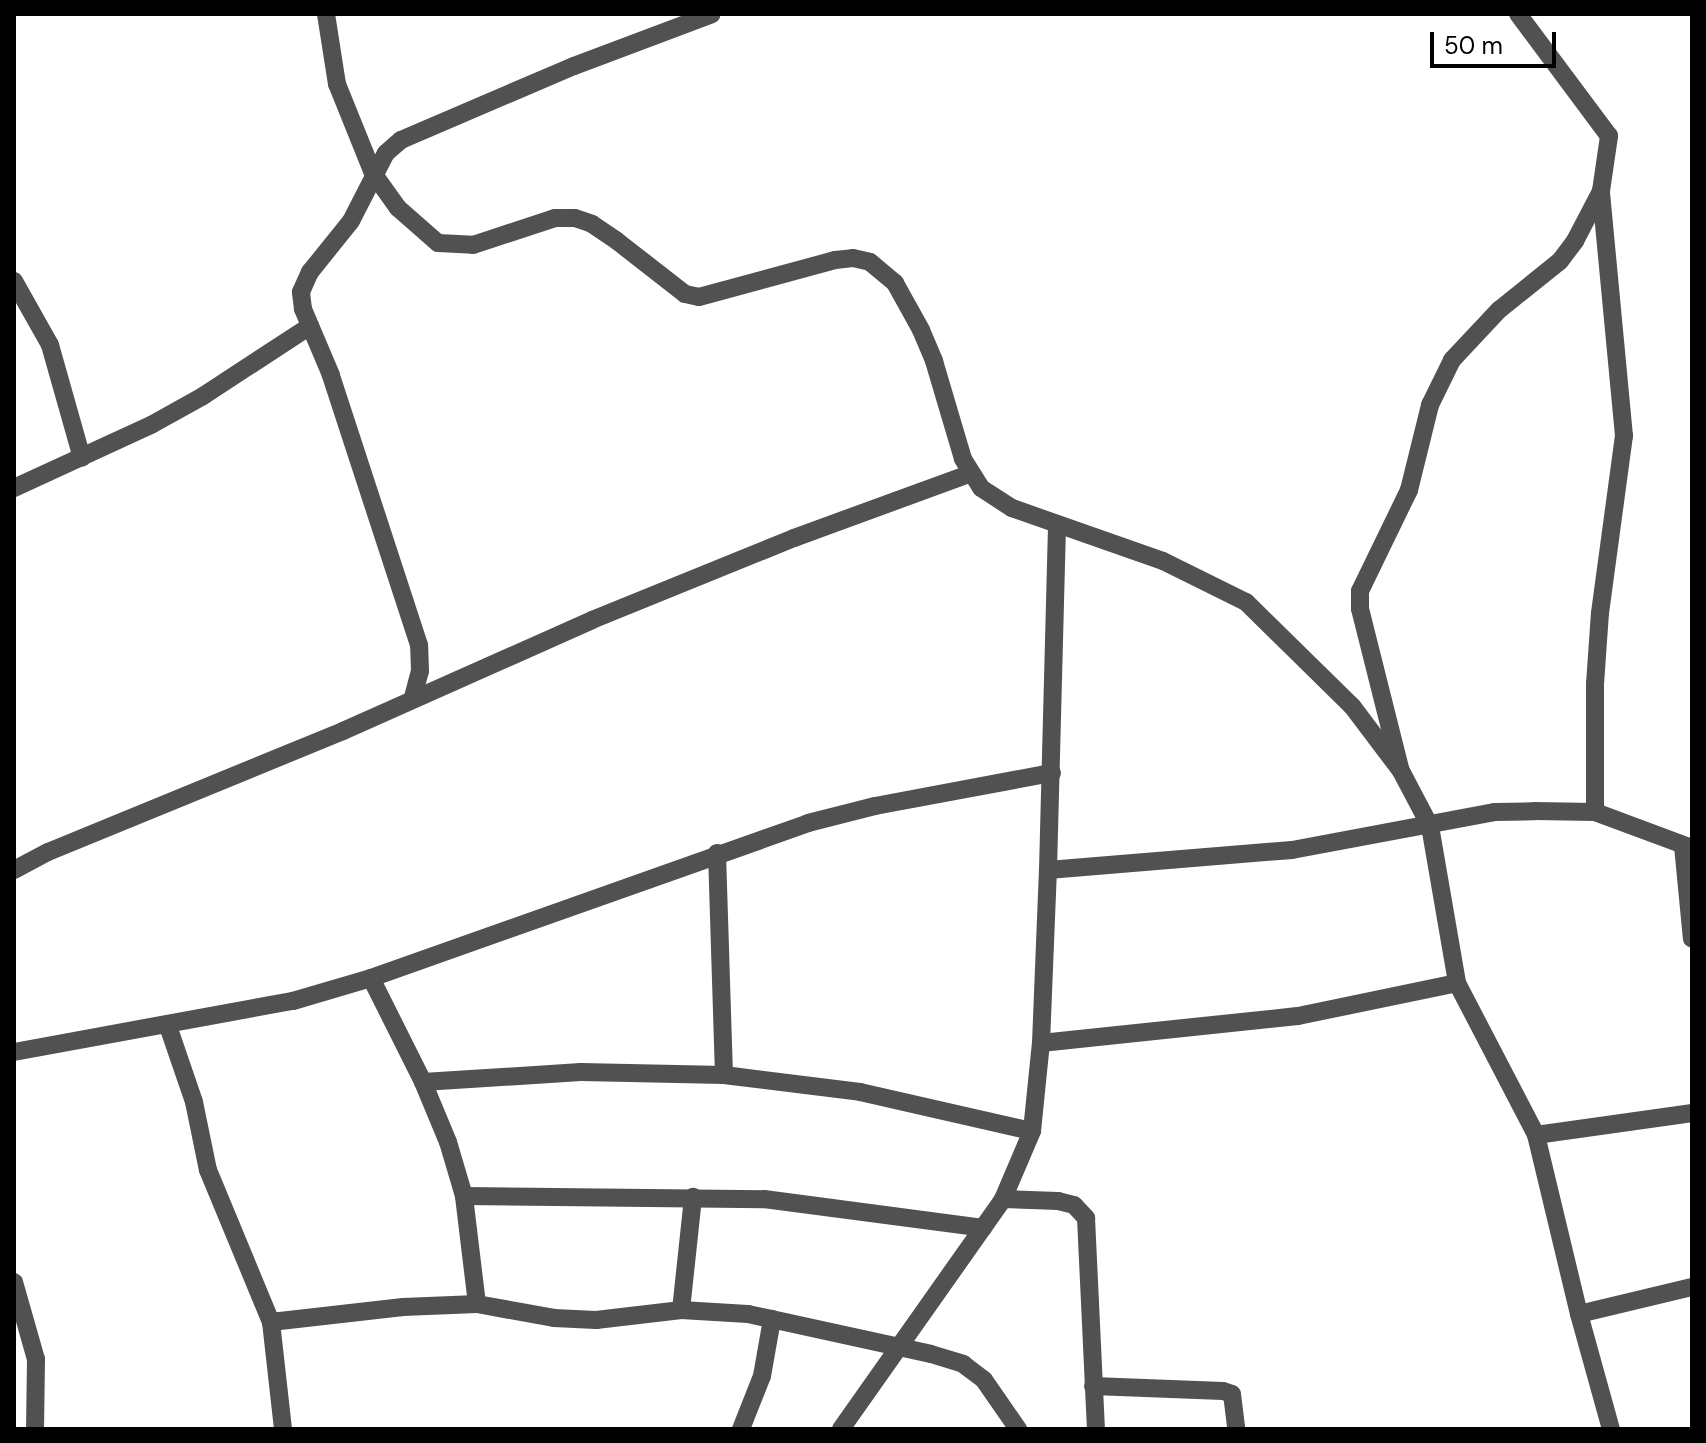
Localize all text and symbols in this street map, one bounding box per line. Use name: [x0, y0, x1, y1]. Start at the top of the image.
scale bar: [1434, 16, 1560, 66]
text: 50 m: [1444, 30, 1503, 61]

